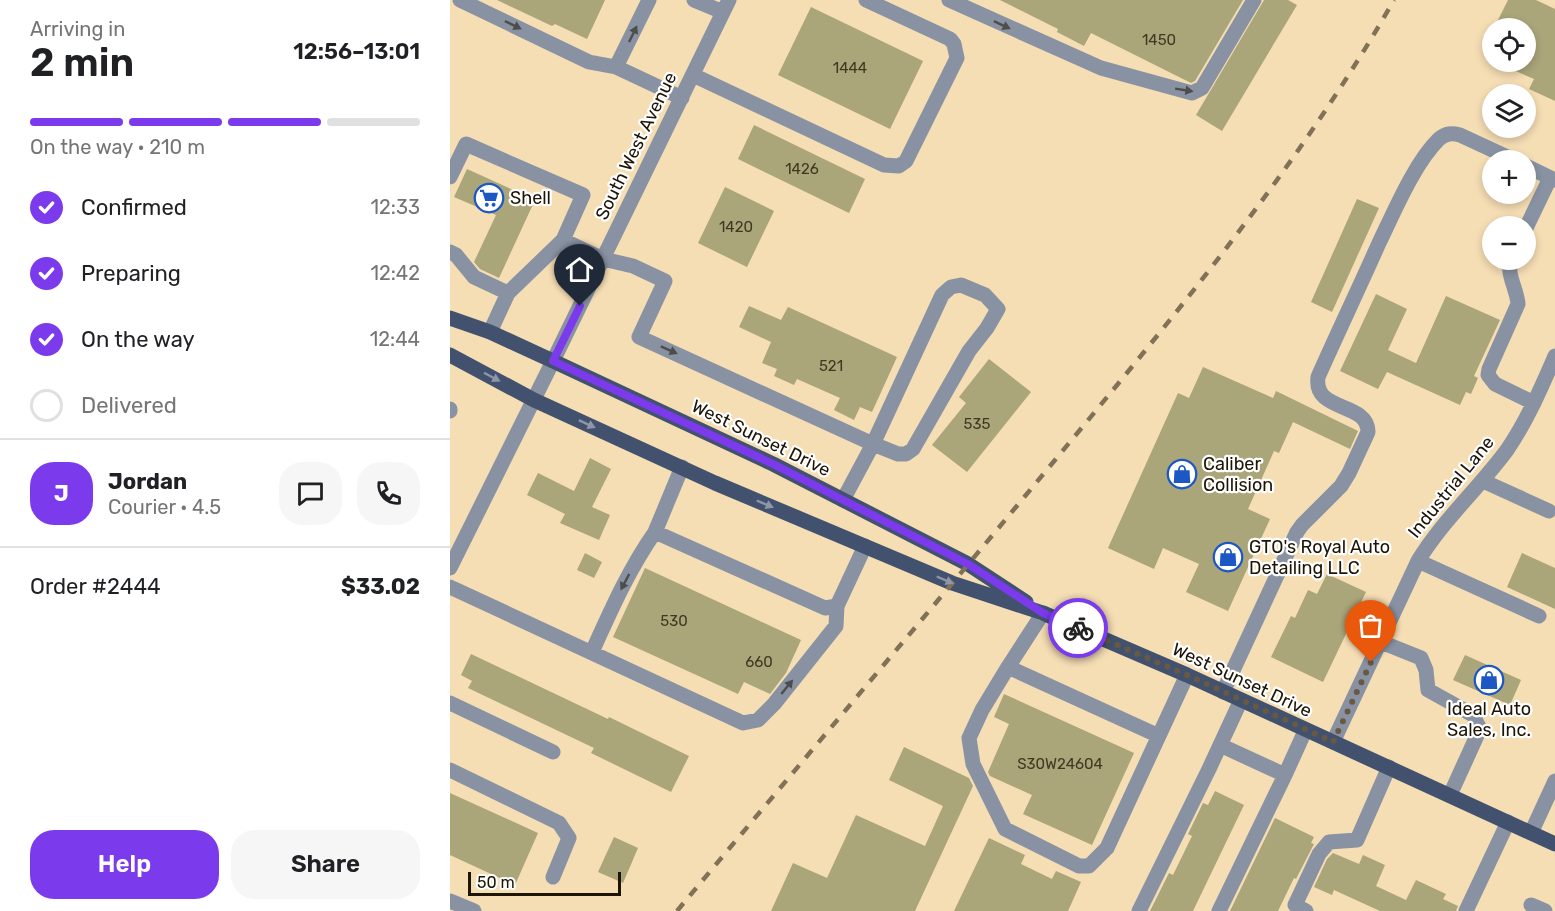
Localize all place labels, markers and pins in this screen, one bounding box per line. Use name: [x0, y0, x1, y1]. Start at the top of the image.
supermarket icon: Shell: [473, 182, 505, 214]
place label: Shell: [510, 187, 551, 209]
pin: [554, 244, 605, 306]
place label: Caliber Collision: [1203, 453, 1273, 496]
shop icon: Caliber Collision: [1166, 458, 1198, 490]
place label: GTO's Royal Auto Detailing LLC: [1249, 536, 1390, 579]
shop icon: GTO's Royal Auto Detailing LLC: [1212, 541, 1244, 573]
pin: [1345, 600, 1396, 662]
shop icon: Ideal Auto Sales, Inc.: [1473, 664, 1505, 696]
place label: Ideal Auto Sales, Inc.: [1447, 698, 1531, 741]

